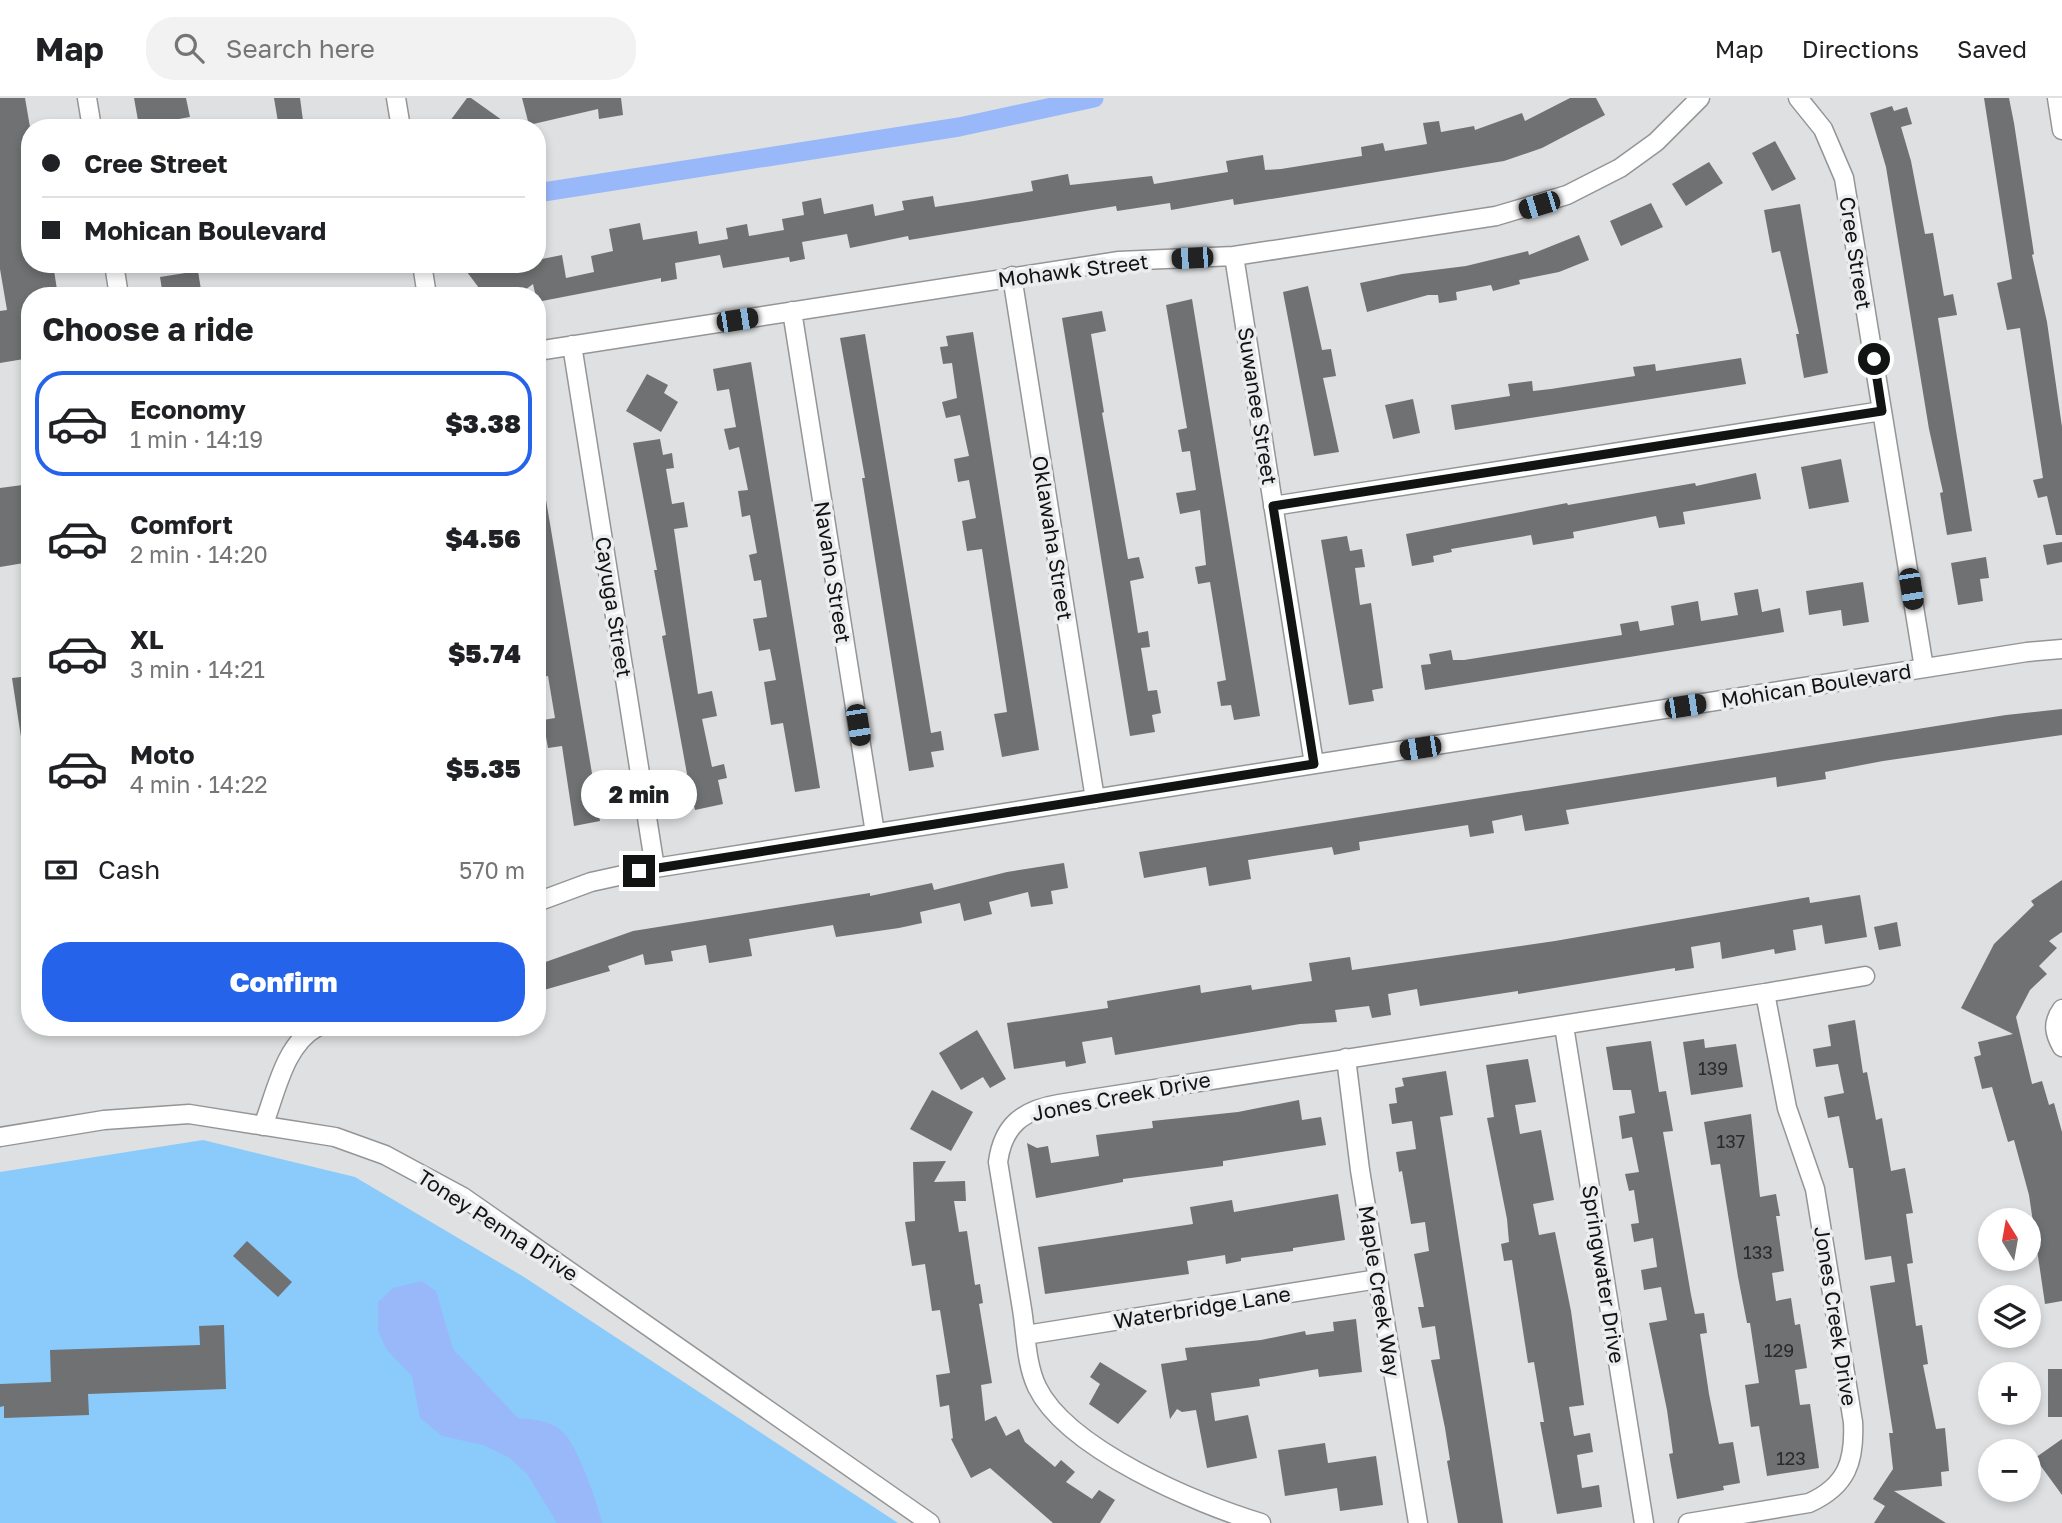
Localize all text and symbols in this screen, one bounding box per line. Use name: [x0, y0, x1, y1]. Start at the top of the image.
search box: [146, 17, 636, 80]
text: Map: [35, 29, 104, 68]
icon: search: [170, 29, 208, 67]
text: Search here: [226, 33, 375, 64]
text: Map: [1715, 34, 1764, 63]
text: Directions: [1802, 34, 1919, 63]
text: Saved: [1957, 34, 2027, 63]
text: Cree Street: [84, 148, 228, 179]
car: [1516, 189, 1563, 221]
street label: Cree Street: [1834, 195, 1878, 311]
text: Mohican Boulevard: [84, 215, 326, 246]
car: [1171, 246, 1214, 270]
street label: Mohawk Street: [996, 248, 1150, 292]
car: [715, 306, 760, 334]
text: Choose a ride: [42, 310, 254, 348]
street label: Suwanee Street: [1233, 325, 1283, 487]
route start: [1858, 343, 1890, 375]
icon: car: [46, 392, 109, 455]
text: Economy: [130, 394, 246, 425]
text: $3.38: [445, 408, 521, 439]
text: 1 min · 14:19: [130, 425, 263, 453]
street label: Oklawaha Street: [1027, 454, 1079, 622]
street label: Navaho Street: [809, 499, 857, 645]
icon: car: [46, 507, 109, 570]
text: Comfort: [130, 509, 233, 540]
text: $4.56: [445, 523, 521, 554]
street label: Cayuga Street: [590, 535, 638, 679]
text: 2 min · 14:20: [130, 540, 268, 568]
car: [1898, 567, 1925, 611]
icon: car: [46, 622, 109, 685]
text: XL: [130, 624, 164, 655]
text: $5.74: [448, 638, 521, 669]
text: 3 min · 14:21: [130, 655, 265, 683]
street label: Mohican Boulevard: [1719, 657, 1913, 713]
car: [1663, 692, 1708, 720]
car: [845, 703, 872, 747]
car: [1398, 734, 1443, 762]
icon: car: [46, 737, 109, 800]
text: Moto: [130, 739, 195, 770]
text: $5.35: [446, 753, 521, 784]
text: 4 min · 14:22: [130, 770, 268, 798]
callout: 2 min: [581, 770, 697, 818]
text: 2 min: [609, 780, 669, 808]
icon: cash: [42, 851, 80, 889]
text: Cash: [98, 854, 160, 885]
route end: [623, 855, 655, 887]
text: 570 m: [459, 856, 525, 884]
button: Confirm: [42, 942, 525, 1022]
house number: 139: [1698, 1057, 1728, 1079]
street label: Jones Creek Drive: [1029, 1066, 1213, 1126]
house number: 137: [1717, 1130, 1745, 1152]
street label: Toney Penna Drive: [413, 1163, 583, 1287]
street label: Springwater Drive: [1577, 1183, 1631, 1365]
street label: Maple Creek Way: [1354, 1204, 1406, 1379]
north arrow: [1978, 1208, 2040, 1270]
map controls: [1978, 1208, 2041, 1502]
street label: Jones Creek Drive: [1809, 1224, 1863, 1408]
house number: 133: [1743, 1241, 1773, 1263]
street label: Waterbridge Lane: [1112, 1280, 1292, 1334]
button: layers: [1978, 1285, 2041, 1348]
house number: 129: [1764, 1339, 1794, 1361]
button: +: [1978, 1362, 2041, 1425]
button: −: [1978, 1439, 2041, 1502]
house number: 123: [1776, 1447, 1806, 1469]

